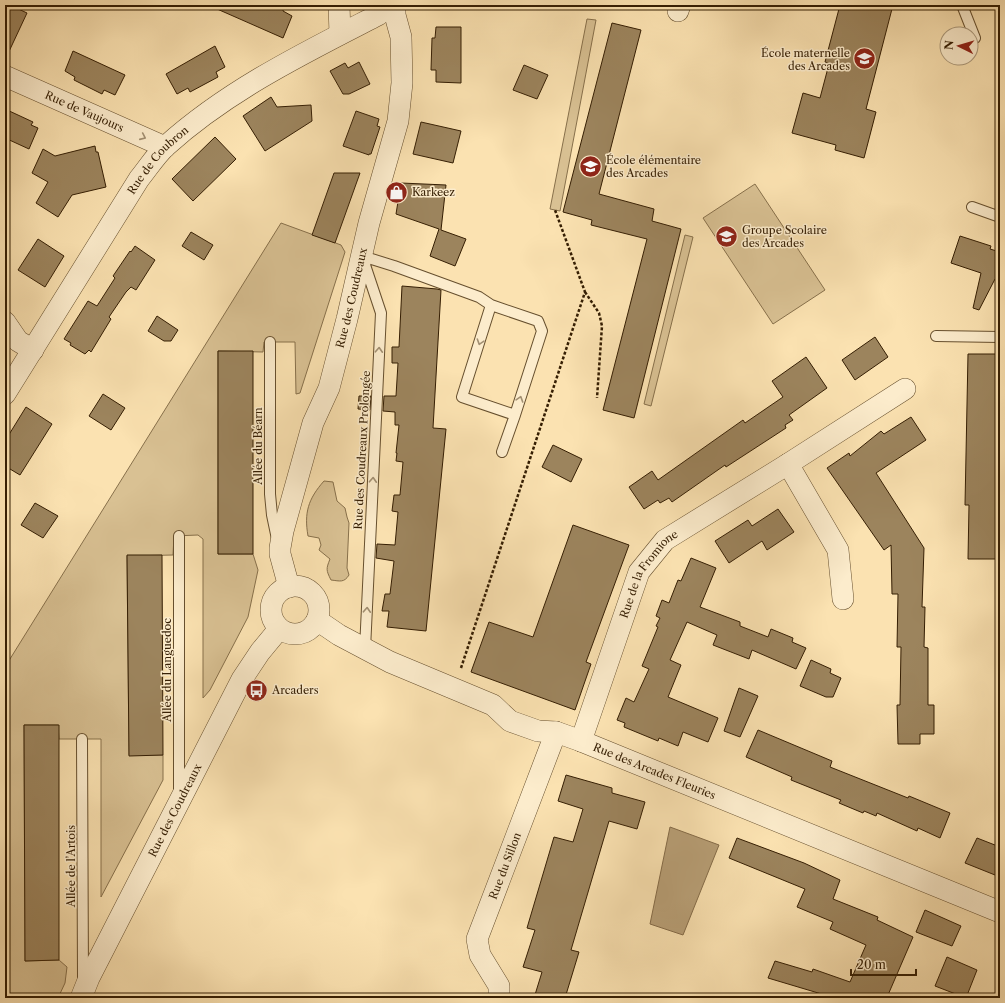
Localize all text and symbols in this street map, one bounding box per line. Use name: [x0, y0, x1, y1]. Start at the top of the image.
north arrow: [939, 26, 979, 66]
text: N: [942, 39, 956, 51]
place label: École maternelle des Arcades: [761, 46, 850, 73]
school or university icon: École maternelle des Arcades: [852, 46, 878, 72]
street label: Rue de Vaujours: [43, 88, 126, 135]
street label: Rue de Coubron: [124, 123, 191, 197]
one-way arrow: [139, 133, 146, 141]
school or university icon: École élémentaire des Arcades: [577, 153, 603, 179]
place label: École élémentaire des Arcades: [606, 153, 701, 180]
shop icon: Karkeez: [384, 179, 410, 205]
place label: Karkeez: [412, 185, 455, 199]
school or university icon: Groupe Scolaire des Arcades: [714, 223, 740, 249]
place label: Groupe Scolaire des Arcades: [742, 223, 827, 250]
street label: Rue des Coudreaux: [333, 246, 370, 350]
one-way arrow: [476, 338, 484, 345]
one-way arrow: [375, 347, 383, 353]
street label: Rue des Coudreaux Prolongée: [351, 370, 373, 530]
one-way arrow: [515, 395, 524, 402]
street label: Allée du Béarn: [251, 407, 265, 486]
one-way arrow: [368, 477, 377, 483]
street label: Rue de la Fromione: [617, 527, 680, 620]
one-way arrow: [362, 607, 371, 613]
street label: Allée du Languedoc: [160, 618, 174, 723]
bus stop icon: Arcaders: [243, 677, 269, 703]
place label: Arcaders: [271, 683, 319, 697]
street label: Rue des Arcades Fleuries: [591, 740, 718, 802]
street label: Rue des Coudreaux: [145, 761, 205, 859]
street label: Allée de l'Artois: [64, 825, 78, 908]
street label: Rue du Sillon: [486, 830, 524, 901]
scale bar: [851, 951, 916, 977]
text: 20 m: [857, 957, 886, 972]

